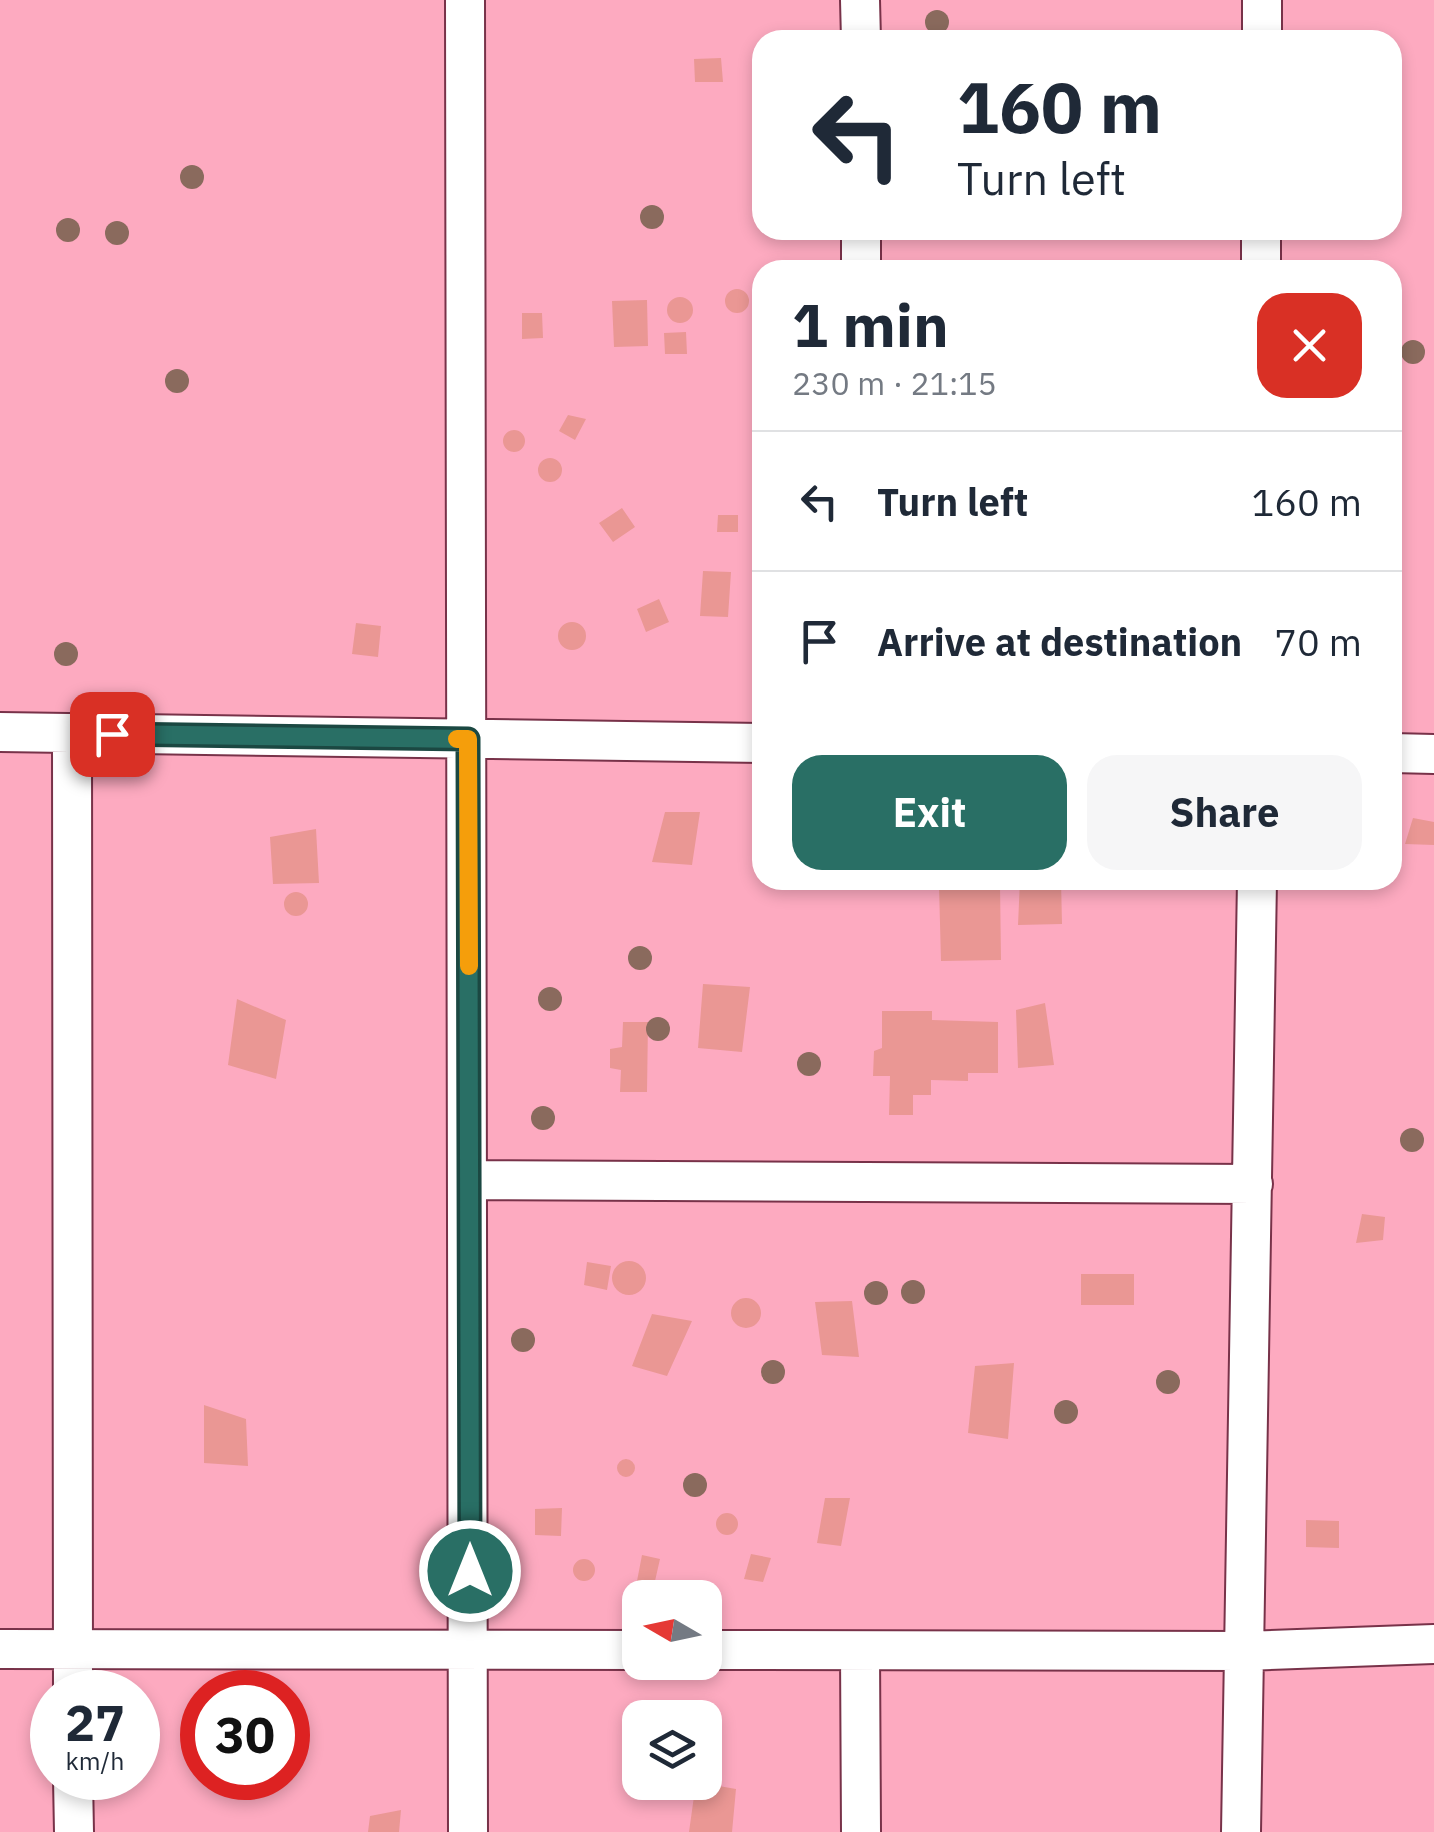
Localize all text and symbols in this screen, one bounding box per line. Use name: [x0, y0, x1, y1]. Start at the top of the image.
text: 160 m: [957, 61, 1162, 152]
icon: left: [792, 70, 922, 200]
text: Turn left: [957, 149, 1126, 207]
text: 1 min: [792, 285, 949, 364]
button: close: [1257, 293, 1362, 398]
text: 230 m · 21:15: [792, 362, 997, 404]
icon: left: [792, 474, 847, 529]
text: Turn left: [877, 477, 1028, 526]
text: 160 m: [1251, 477, 1362, 526]
icon: arrive: [792, 614, 847, 669]
text: Arrive at destination: [877, 617, 1242, 666]
text: 70 m: [1274, 617, 1362, 666]
pin: [70, 692, 155, 777]
icon: arrive: [85, 707, 140, 762]
button: Exit: [792, 755, 1067, 870]
button: Share: [1087, 755, 1362, 870]
position arrow: [418, 1519, 522, 1623]
north arrow: [622, 1580, 722, 1680]
map controls: [622, 1580, 722, 1800]
speed limit sign: 30: [180, 1670, 310, 1800]
text: 27: [65, 1690, 125, 1755]
button: layers: [622, 1700, 722, 1800]
text: km/h: [66, 1744, 124, 1777]

